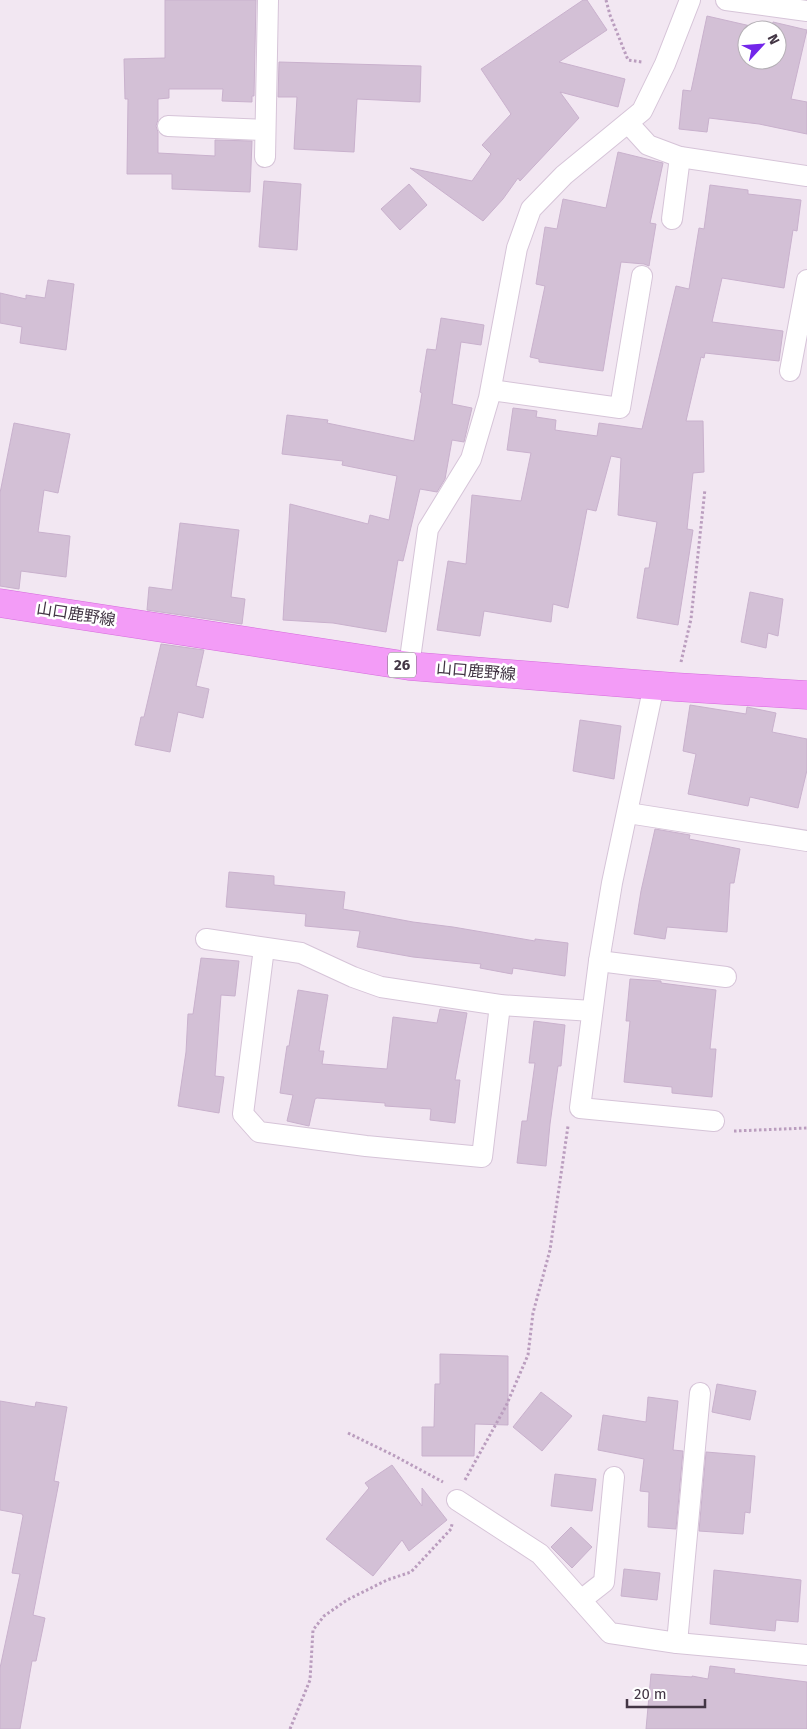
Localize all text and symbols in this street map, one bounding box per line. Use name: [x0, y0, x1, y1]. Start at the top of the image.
north arrow: [737, 20, 787, 70]
text: N: [764, 32, 783, 47]
street label: 山口鹿野線: [35, 598, 117, 630]
road number: 26: [388, 652, 416, 678]
street label: 山口鹿野線: [435, 658, 517, 684]
scale bar: [627, 1676, 704, 1708]
text: 20 m: [634, 1685, 667, 1703]

